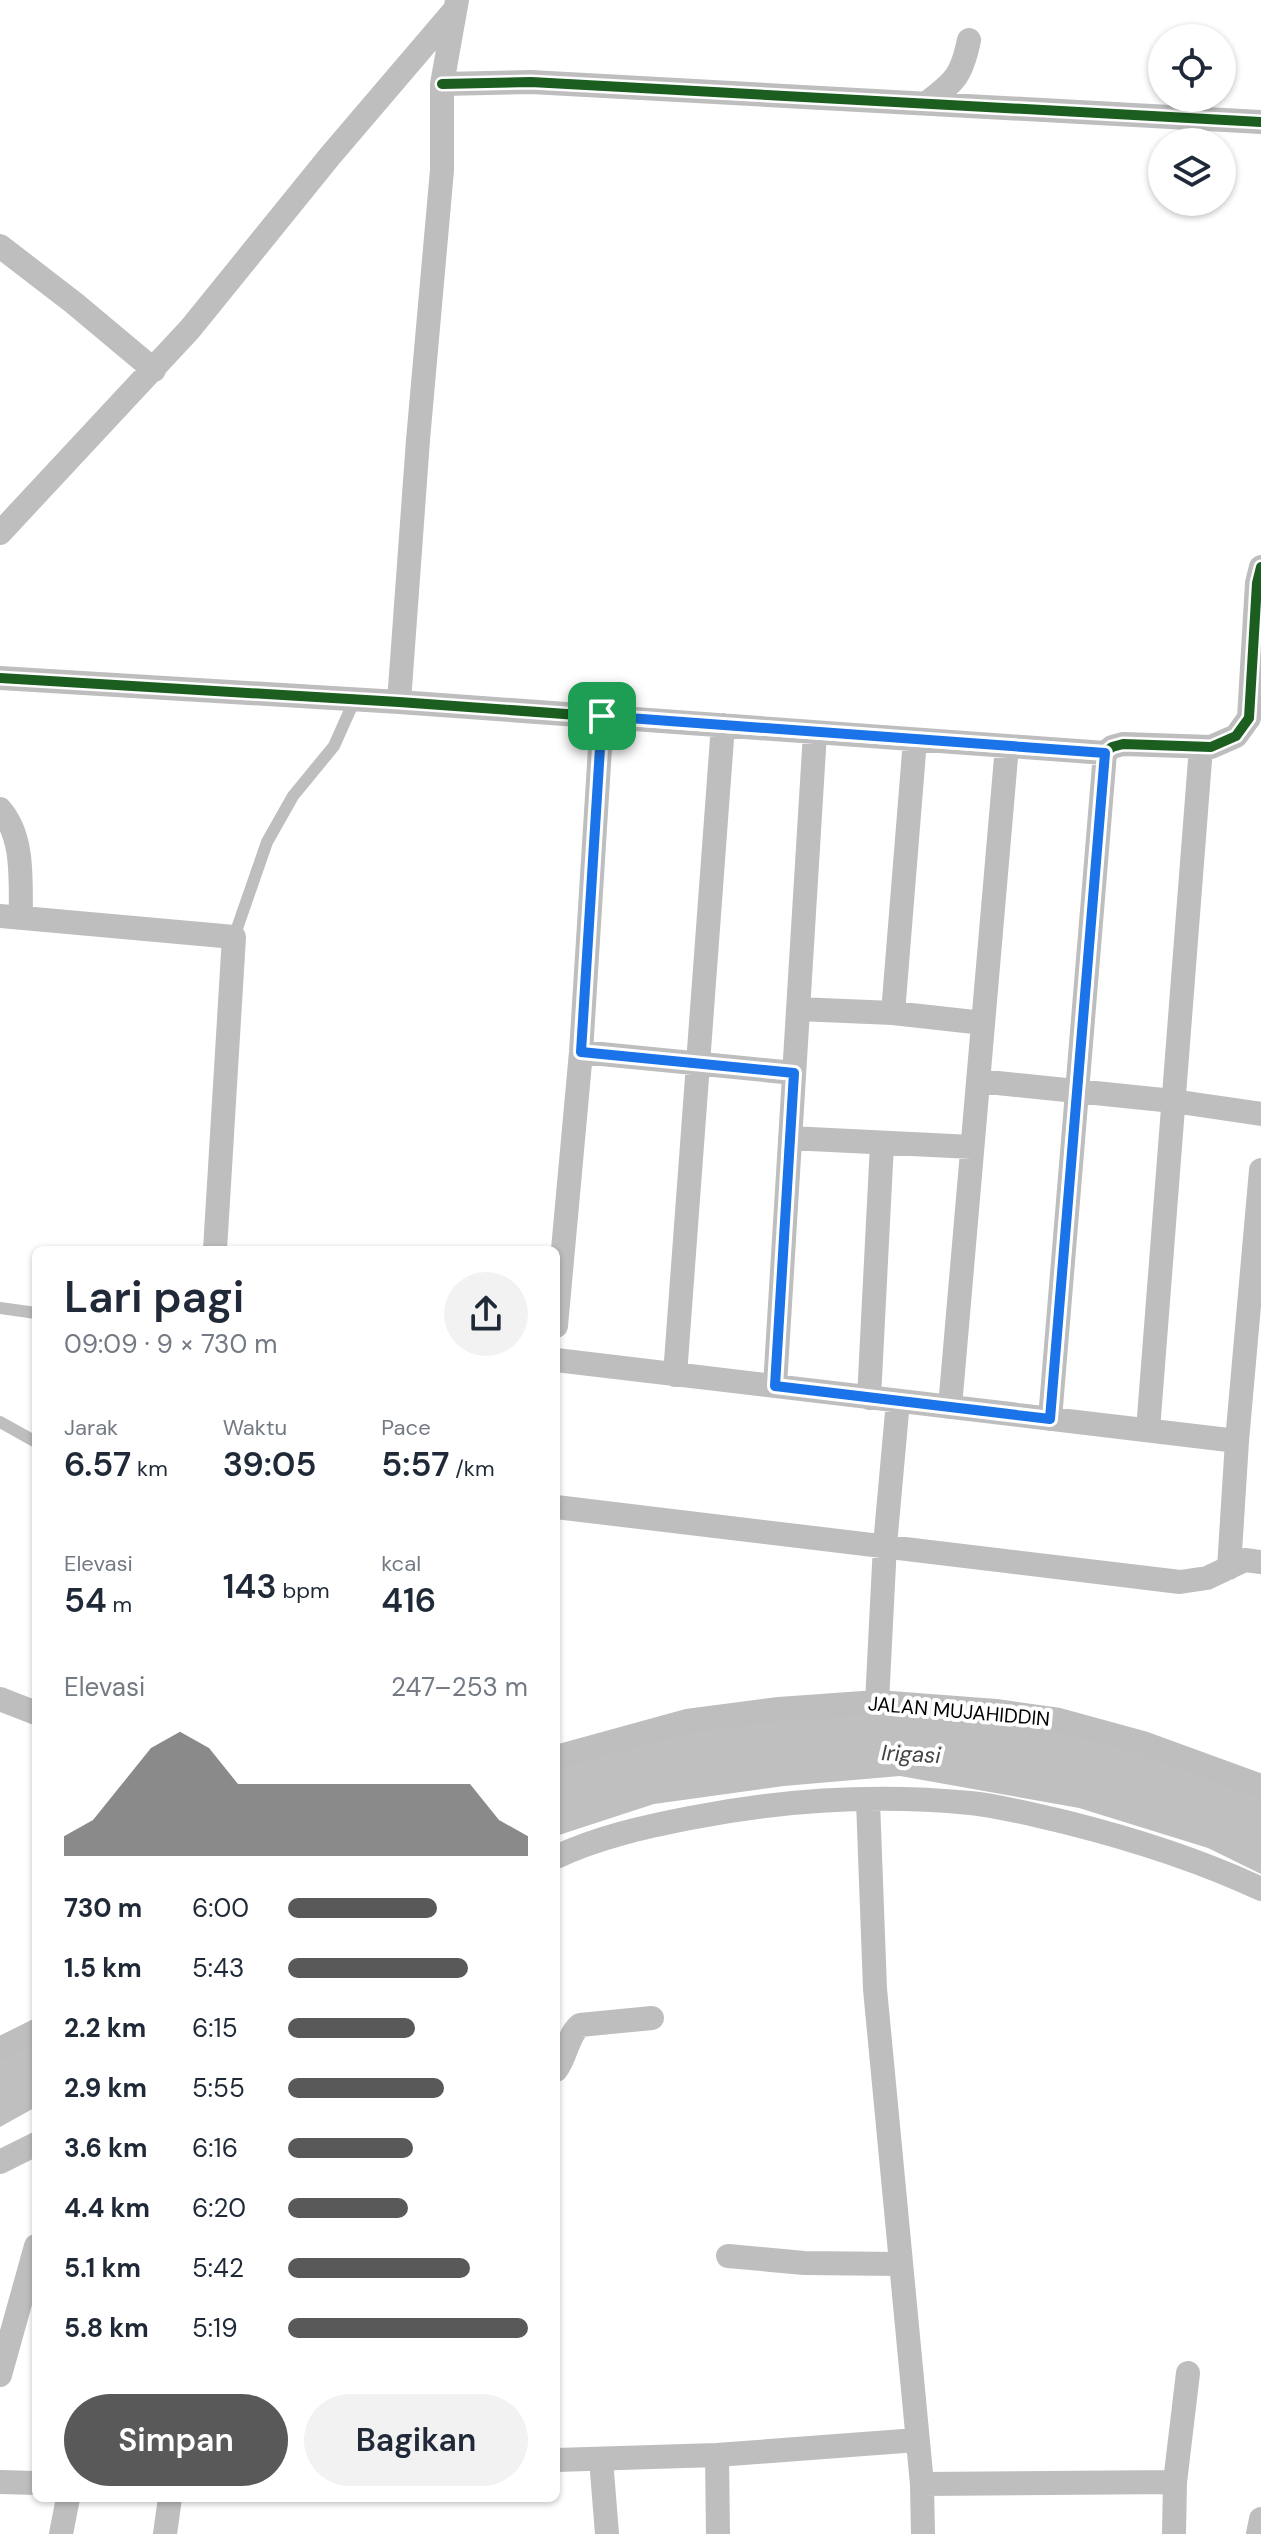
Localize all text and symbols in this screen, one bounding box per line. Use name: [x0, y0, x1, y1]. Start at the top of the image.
map controls: [1148, 24, 1236, 216]
button: locate: [1148, 24, 1236, 112]
button: layers: [1148, 128, 1236, 216]
pin: [568, 682, 636, 750]
icon: arrive: [580, 694, 624, 738]
text: Lari pagi: [64, 1268, 244, 1326]
button: share: [444, 1272, 528, 1356]
text: 09:09 · 9 × 730 m: [64, 1327, 277, 1361]
text: Jarak: [64, 1413, 118, 1442]
text: Waktu: [223, 1413, 287, 1442]
text: Pace: [381, 1413, 431, 1442]
text: 6.57: [64, 1442, 131, 1487]
text: 39:05: [223, 1442, 317, 1487]
text: 5:57: [381, 1442, 449, 1487]
text: km: [131, 1454, 168, 1483]
text: /km: [449, 1454, 495, 1483]
text: Elevasi: [64, 1549, 133, 1578]
text: kcal: [381, 1549, 421, 1578]
text: 143: [223, 1564, 277, 1609]
text: bpm: [277, 1576, 330, 1605]
text: 54: [64, 1578, 107, 1623]
text: 416: [381, 1578, 436, 1623]
text: m: [107, 1590, 132, 1619]
text: Elevasi: [64, 1670, 145, 1704]
text: 247–253 m: [391, 1670, 528, 1704]
street label: JALAN MUJAHIDDIN: [867, 1690, 1051, 1732]
water label: Irigasi: [881, 1738, 942, 1770]
text: 730 m: [64, 1891, 142, 1925]
text: 6:00: [192, 1891, 249, 1925]
text: 1.5 km: [64, 1951, 142, 1985]
text: 5:43: [192, 1951, 244, 1985]
text: 2.2 km: [64, 2011, 146, 2045]
text: 6:15: [192, 2011, 238, 2045]
text: 2.9 km: [64, 2071, 147, 2105]
text: 5:55: [192, 2071, 245, 2105]
text: 3.6 km: [64, 2131, 148, 2165]
text: 6:16: [192, 2131, 238, 2165]
text: 4.4 km: [64, 2191, 150, 2225]
text: 6:20: [192, 2191, 246, 2225]
text: 5.1 km: [64, 2251, 141, 2285]
text: 5:42: [192, 2251, 244, 2285]
text: 5.8 km: [64, 2311, 149, 2345]
text: 5:19: [192, 2311, 238, 2345]
button: Simpan: [64, 2394, 288, 2486]
button: Bagikan: [304, 2394, 528, 2486]

